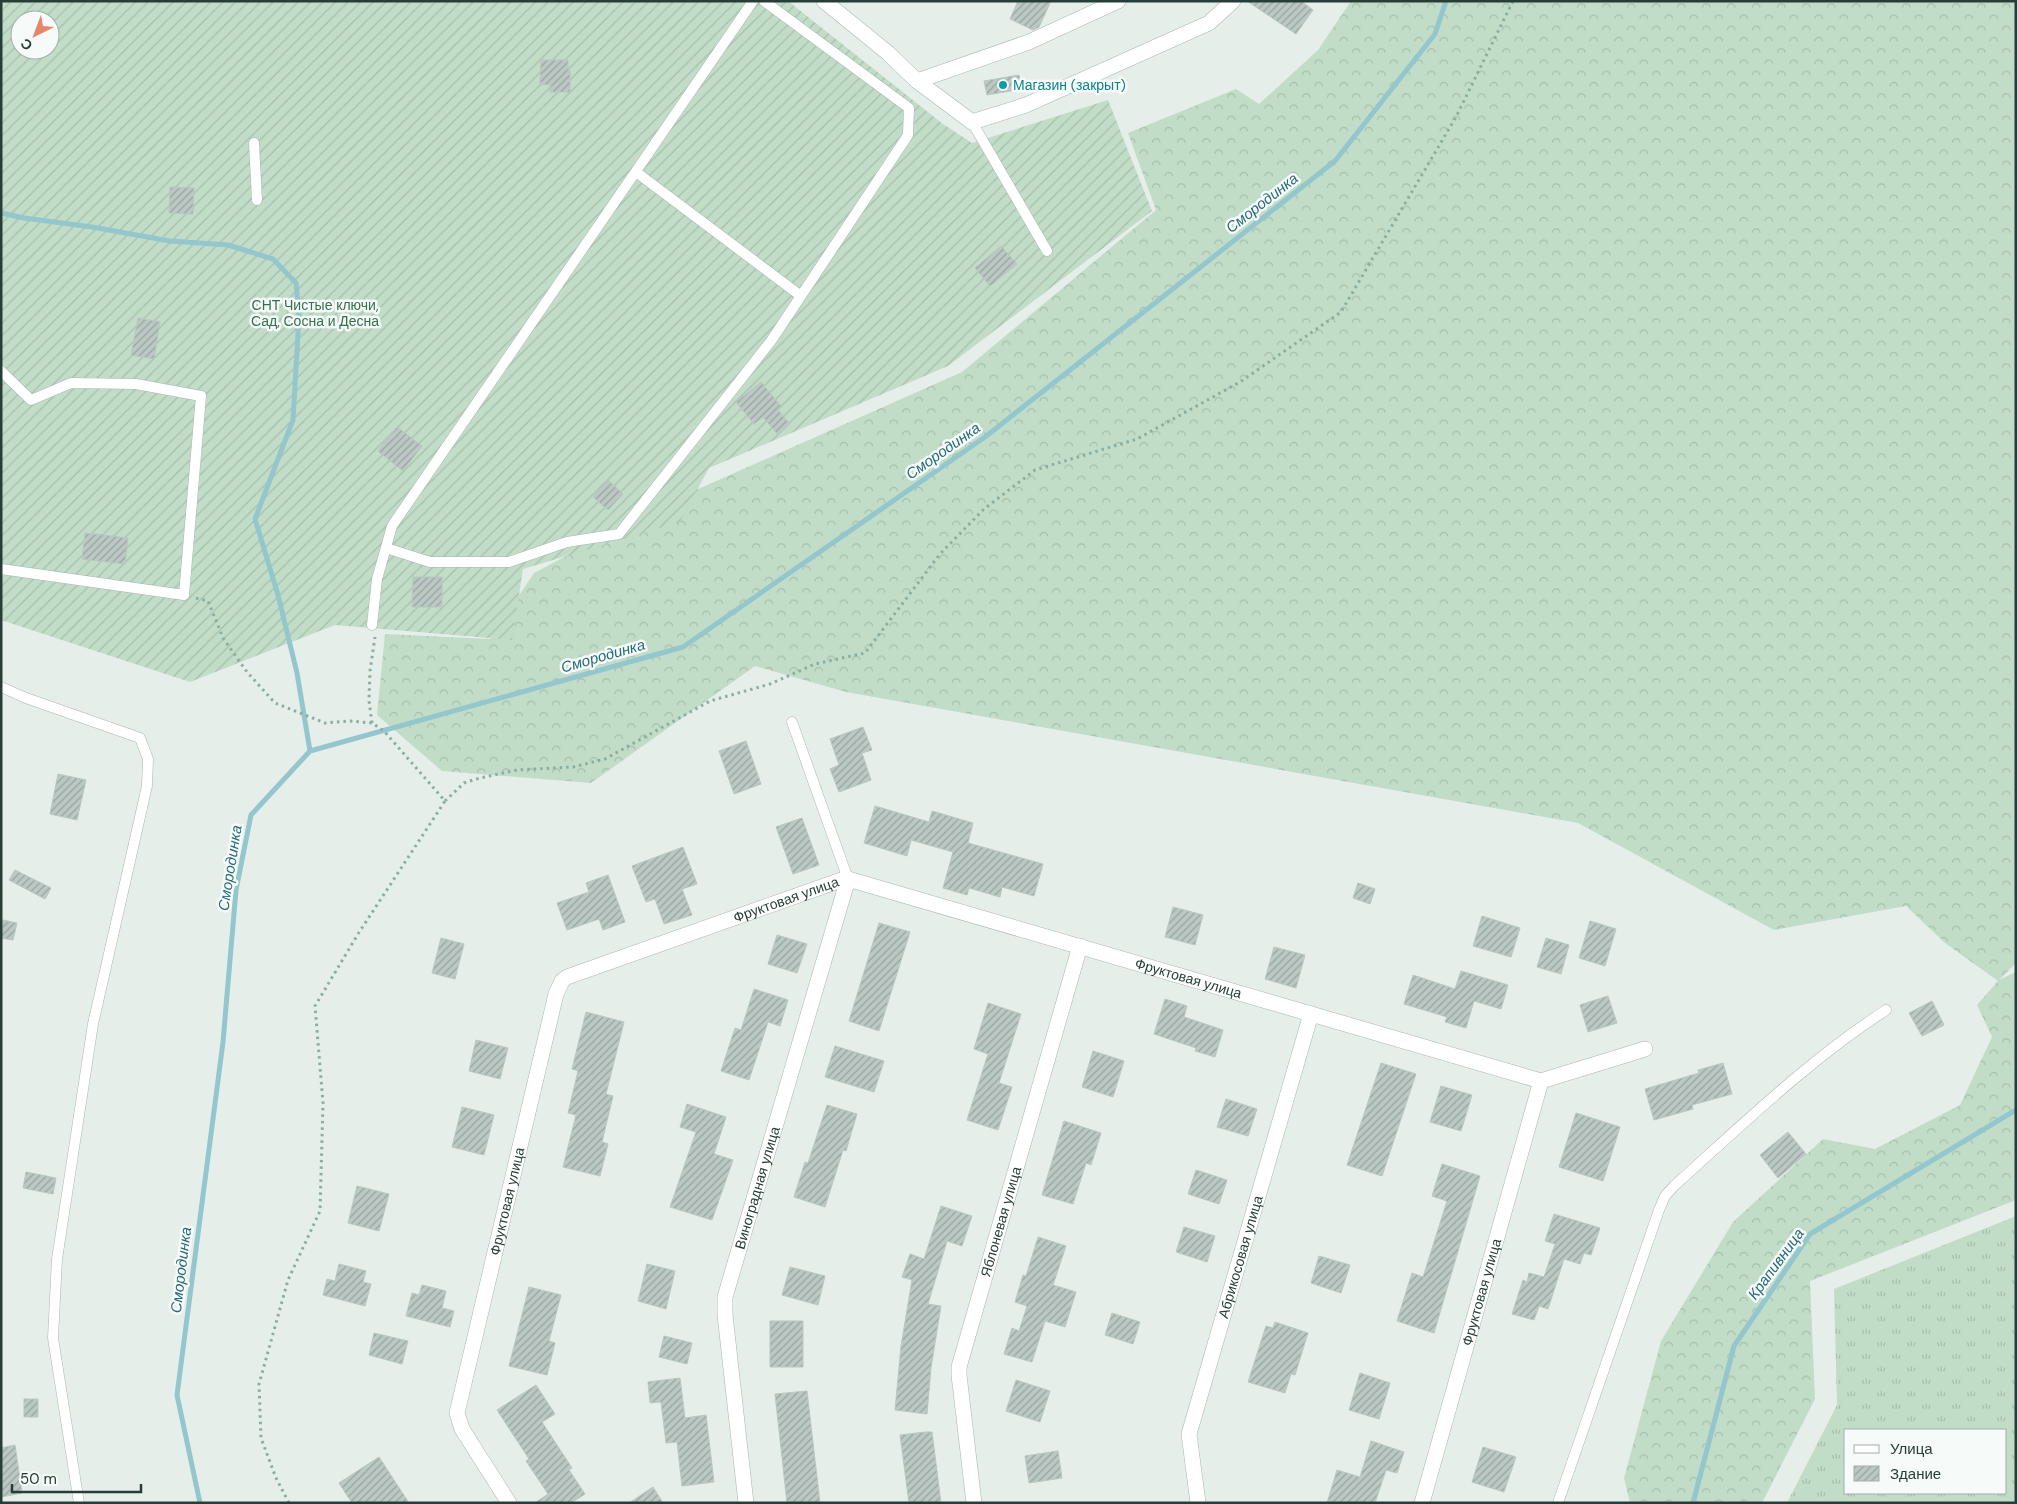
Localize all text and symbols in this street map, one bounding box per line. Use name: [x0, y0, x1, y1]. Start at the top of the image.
north arrow: [10, 10, 60, 60]
text: С: [17, 35, 36, 55]
place label: Магазин (закрыт): [1013, 76, 1126, 94]
marker: Магазин (закрыт): [997, 79, 1009, 91]
water label: Смородинка: [1222, 169, 1302, 237]
park label: СНТ Чистые ключи, Сад, Сосна и Десна: [251, 296, 379, 330]
water label: Смородинка: [902, 418, 984, 484]
water label: Смородинка: [559, 634, 647, 678]
water label: Смородинка: [213, 824, 247, 912]
street label: Фруктовая улица: [731, 872, 841, 926]
street label: Фруктовая улица: [1133, 954, 1244, 1002]
street label: Виноградная улица: [731, 1124, 784, 1251]
street label: Фруктовая улица: [486, 1145, 529, 1257]
street label: Яблоневая улица: [976, 1164, 1025, 1279]
street label: Абрикосовая улица: [1214, 1193, 1267, 1320]
water label: Крапивница: [1743, 1224, 1809, 1304]
water label: Смородинка: [166, 1226, 196, 1314]
street label: Фруктовая улица: [1458, 1236, 1505, 1348]
legend: [1844, 1429, 2007, 1494]
text: Улица: [1890, 1439, 1933, 1459]
scale bar: [12, 1462, 141, 1494]
text: Здание: [1890, 1464, 1941, 1484]
text: 50 m: [20, 1469, 57, 1489]

